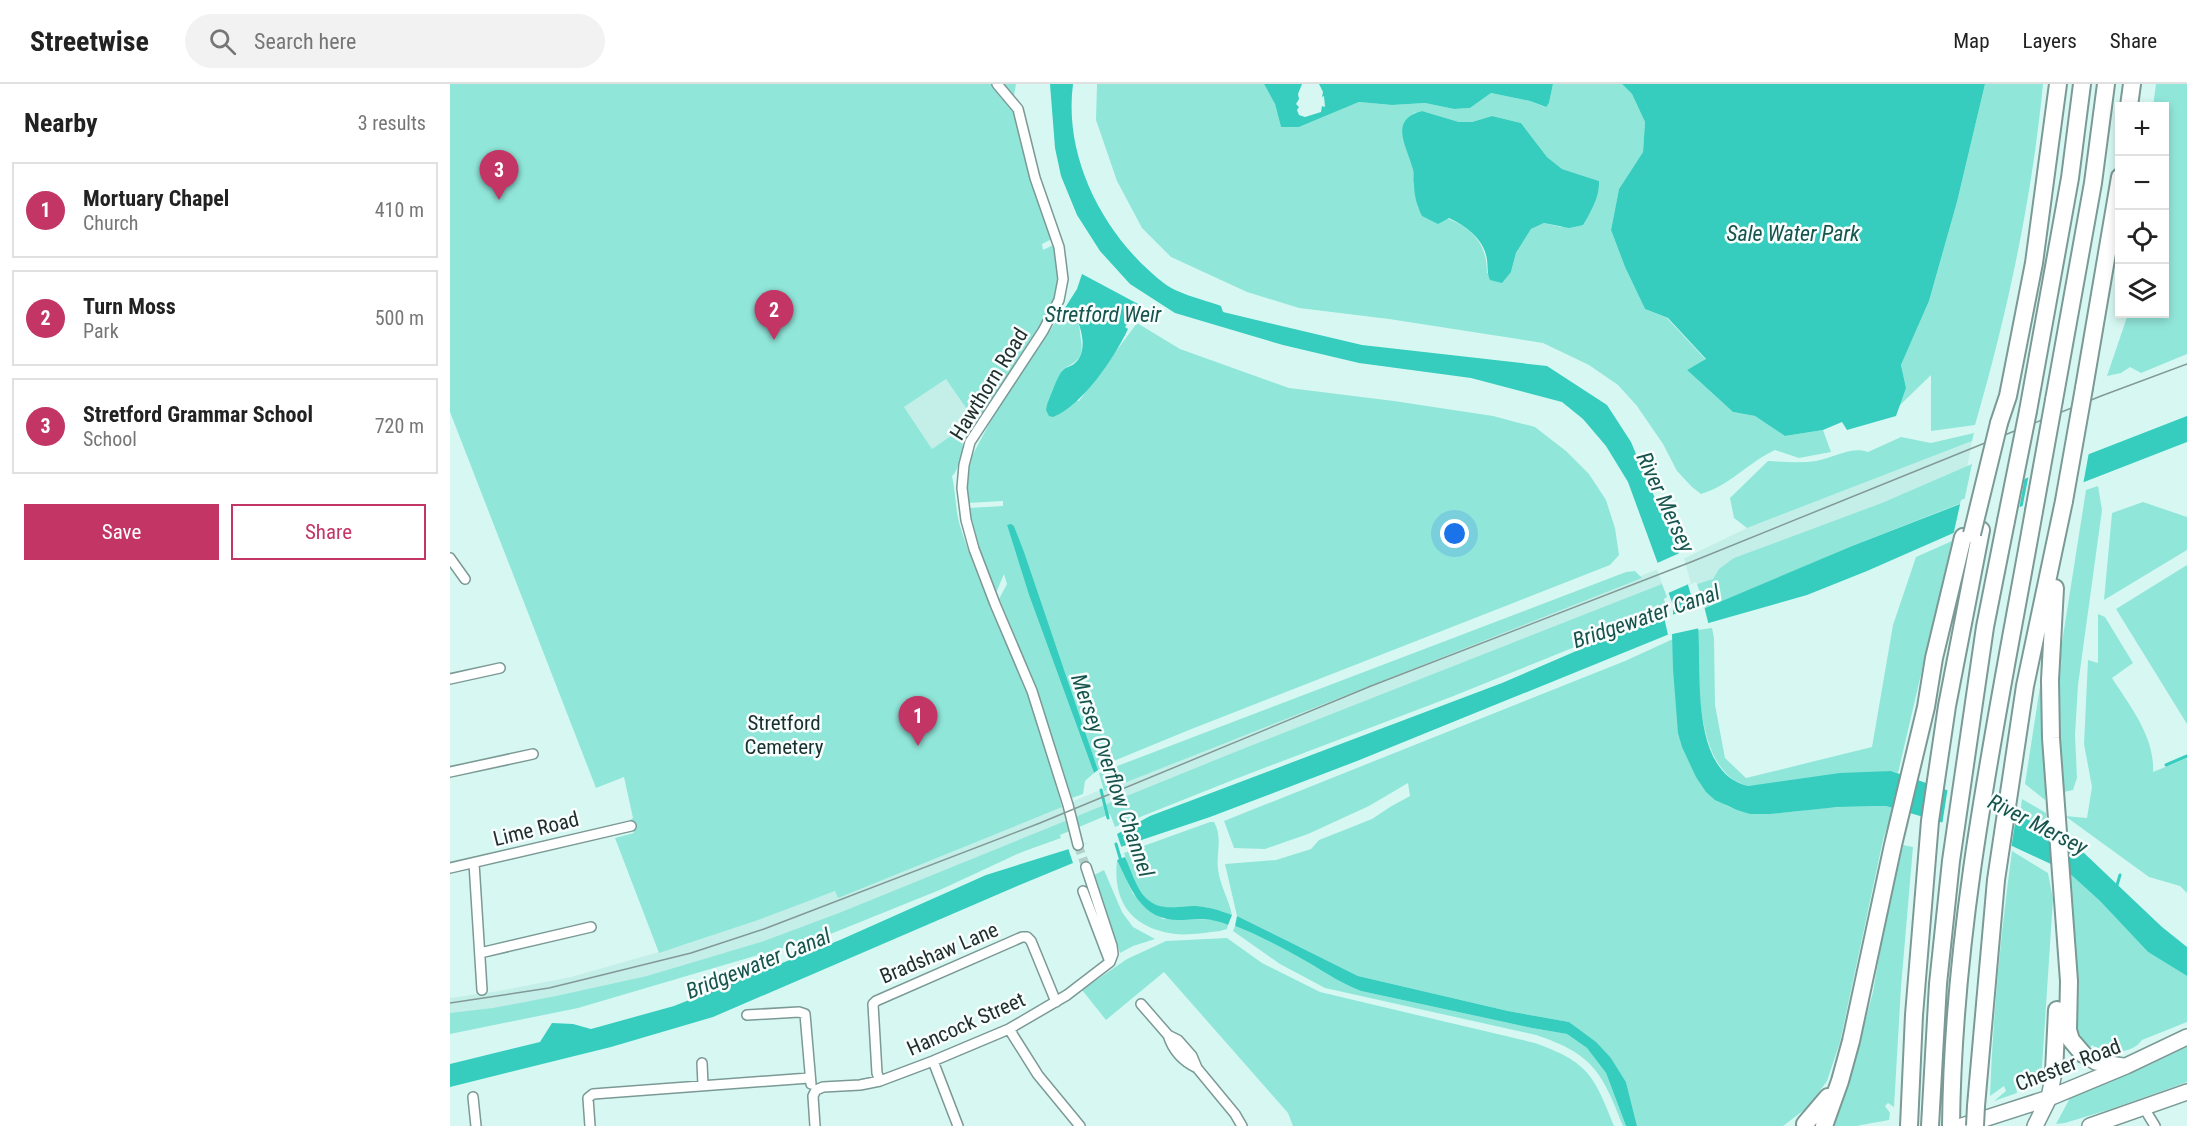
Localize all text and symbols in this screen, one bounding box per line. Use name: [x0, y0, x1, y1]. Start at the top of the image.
search box: [185, 14, 605, 68]
text: Streetwise: [30, 25, 149, 58]
icon: search: [206, 25, 239, 58]
text: Search here: [254, 29, 356, 54]
text: Map: [1953, 29, 1990, 53]
text: Layers: [2023, 29, 2077, 53]
text: Share: [2110, 29, 2157, 53]
map controls: [2115, 102, 2169, 318]
button: +: [2115, 102, 2169, 156]
text: Nearby: [24, 108, 98, 138]
text: 3 results: [358, 111, 426, 135]
pin: 3: [479, 150, 518, 200]
button: −: [2115, 156, 2169, 210]
text: Mortuary Chapel: [83, 186, 229, 211]
text: 1: [40, 198, 51, 222]
text: 410 m: [375, 198, 424, 222]
button: locate: [2115, 210, 2169, 264]
text: Church: [83, 211, 138, 235]
water label: Sale Water Park: [1726, 221, 1860, 246]
button: layers: [2115, 264, 2169, 318]
pin: 2: [754, 290, 794, 340]
text: Turn Moss: [83, 294, 176, 319]
water label: Stretford Weir: [1045, 302, 1162, 327]
text: 2: [40, 306, 51, 330]
text: 500 m: [375, 306, 424, 330]
text: Park: [83, 319, 119, 343]
street label: Hawthorn Road: [945, 324, 1033, 444]
text: Stretford Grammar School: [83, 402, 313, 427]
text: 3: [40, 414, 51, 438]
text: 720 m: [375, 414, 424, 438]
text: School: [83, 427, 137, 451]
water label: River Mersey: [1631, 448, 1700, 557]
button: Save: [24, 504, 219, 560]
button: Share: [231, 504, 426, 560]
your location: [1440, 519, 1469, 548]
water label: Bridgewater Canal: [1569, 579, 1724, 653]
water label: Mersey Overflow Channel: [1066, 670, 1159, 881]
pin: 1: [898, 696, 938, 746]
park label: Stretford Cemetery: [745, 711, 824, 759]
water label: River Mersey: [1984, 789, 2092, 861]
street label: Lime Road: [491, 807, 581, 851]
street label: Bradshaw Lane: [876, 917, 1002, 989]
water label: Bridgewater Canal: [682, 923, 835, 1004]
street label: Hancock Street: [903, 987, 1029, 1061]
street label: Chester Road: [2012, 1034, 2124, 1096]

